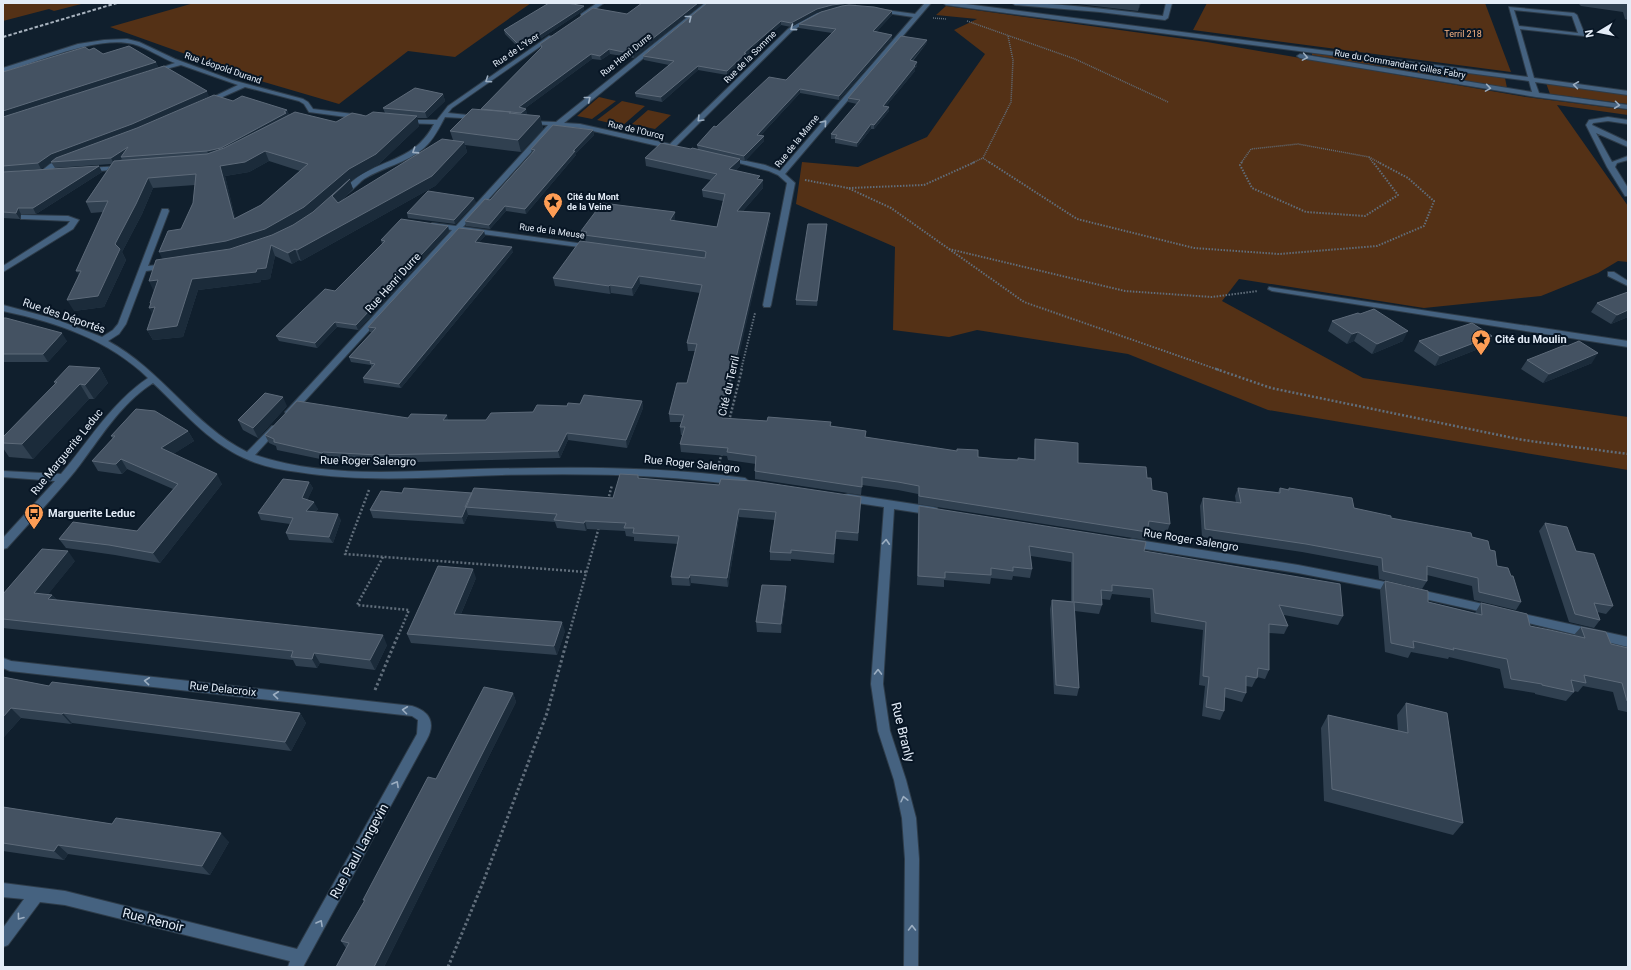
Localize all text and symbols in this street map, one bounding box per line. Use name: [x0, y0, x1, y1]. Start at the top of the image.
north arrow: [1579, 12, 1619, 52]
one-way arrow: [685, 15, 692, 22]
one-way arrow: [791, 24, 798, 31]
text: N: [1583, 28, 1597, 39]
street label: Rue de la Somme: [722, 29, 778, 85]
park label: Terril 218: [1444, 29, 1482, 39]
street label: Rue de L'Yser: [491, 31, 541, 69]
street label: Rue Henri Durre: [598, 31, 654, 79]
street label: Rue du Commandant Gilles Fabry: [1334, 48, 1467, 81]
street label: Rue Léopold Durand: [183, 50, 263, 86]
one-way arrow: [1302, 52, 1308, 61]
one-way arrow: [485, 75, 492, 83]
one-way arrow: [1572, 81, 1579, 90]
one-way arrow: [1485, 83, 1492, 91]
one-way arrow: [583, 97, 590, 104]
one-way arrow: [1614, 100, 1620, 109]
street label: Rue de la Marne: [773, 113, 821, 169]
one-way arrow: [697, 114, 705, 122]
street label: Rue de l'Ourcq: [607, 119, 665, 141]
one-way arrow: [820, 120, 827, 127]
one-way arrow: [412, 146, 419, 154]
place icon: Cité du Mont de la Veine: [542, 191, 564, 219]
place label: Cité du Mont de la Veine: [567, 192, 619, 212]
street label: Rue de la Meuse: [519, 221, 586, 241]
street label: Rue Henri Durre: [362, 250, 424, 316]
street label: Rue des Déportés: [21, 296, 107, 336]
place icon: Cité du Moulin: [1470, 328, 1492, 356]
place label: Cité du Moulin: [1495, 333, 1567, 346]
street label: Cité du Terril: [716, 355, 742, 417]
street label: Rue Marguerite Leduc: [28, 406, 106, 498]
street label: Rue Roger Salengro: [644, 453, 740, 475]
street label: Rue Roger Salengro: [320, 454, 416, 468]
bus stop icon: Marguerite Leduc: [23, 502, 45, 530]
place label: Marguerite Leduc: [48, 507, 135, 520]
street label: Rue Roger Salengro: [1143, 526, 1239, 554]
one-way arrow: [882, 539, 890, 545]
one-way arrow: [873, 669, 882, 675]
one-way arrow: [144, 677, 150, 686]
street label: Rue Delacroix: [189, 679, 257, 699]
one-way arrow: [273, 691, 279, 700]
street label: Rue Branly: [888, 701, 918, 763]
one-way arrow: [402, 706, 408, 715]
one-way arrow: [391, 781, 398, 788]
one-way arrow: [901, 795, 909, 802]
street label: Rue Paul Langevin: [327, 801, 391, 901]
street label: Rue Renoir: [121, 905, 186, 935]
one-way arrow: [18, 913, 25, 920]
one-way arrow: [315, 920, 322, 927]
one-way arrow: [907, 925, 916, 931]

